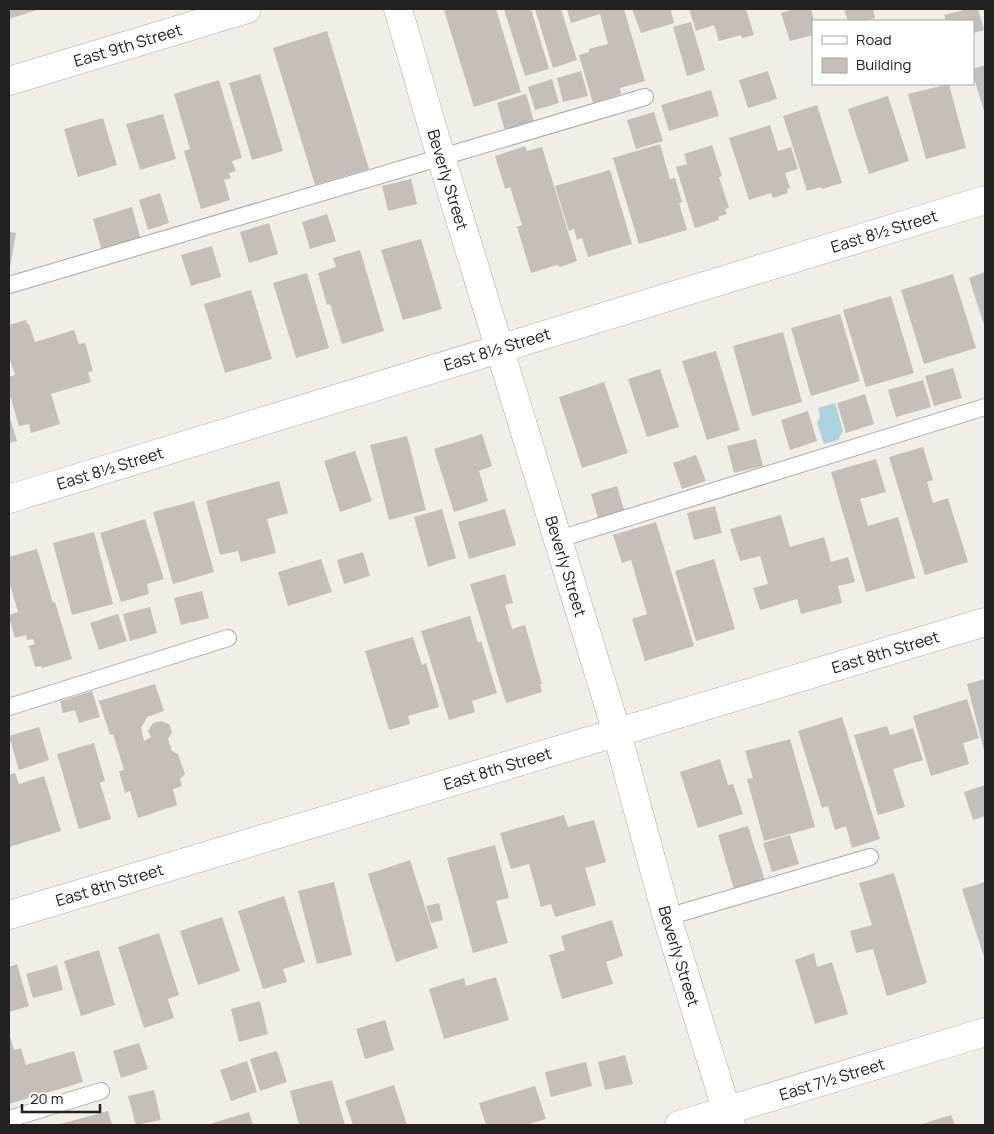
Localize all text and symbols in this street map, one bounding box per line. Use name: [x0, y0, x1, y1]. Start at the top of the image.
street label: East 9th Street: [71, 18, 185, 72]
legend: [812, 20, 974, 85]
text: Road: [856, 29, 892, 50]
text: Building: [856, 54, 911, 75]
street label: Beverly Street: [423, 127, 474, 233]
street label: East 8½ Street: [828, 204, 940, 258]
street label: East 8½ Street: [441, 322, 553, 376]
street label: East 8½ Street: [54, 441, 166, 495]
street label: Beverly Street: [540, 513, 592, 619]
street label: East 8th Street: [829, 625, 942, 678]
street label: East 8th Street: [441, 742, 554, 795]
street label: East 8th Street: [53, 858, 166, 911]
street label: Beverly Street: [653, 903, 705, 1009]
street label: East 7½ Street: [777, 1053, 887, 1105]
scale bar: [22, 1082, 100, 1114]
text: 20 m: [30, 1088, 63, 1109]

